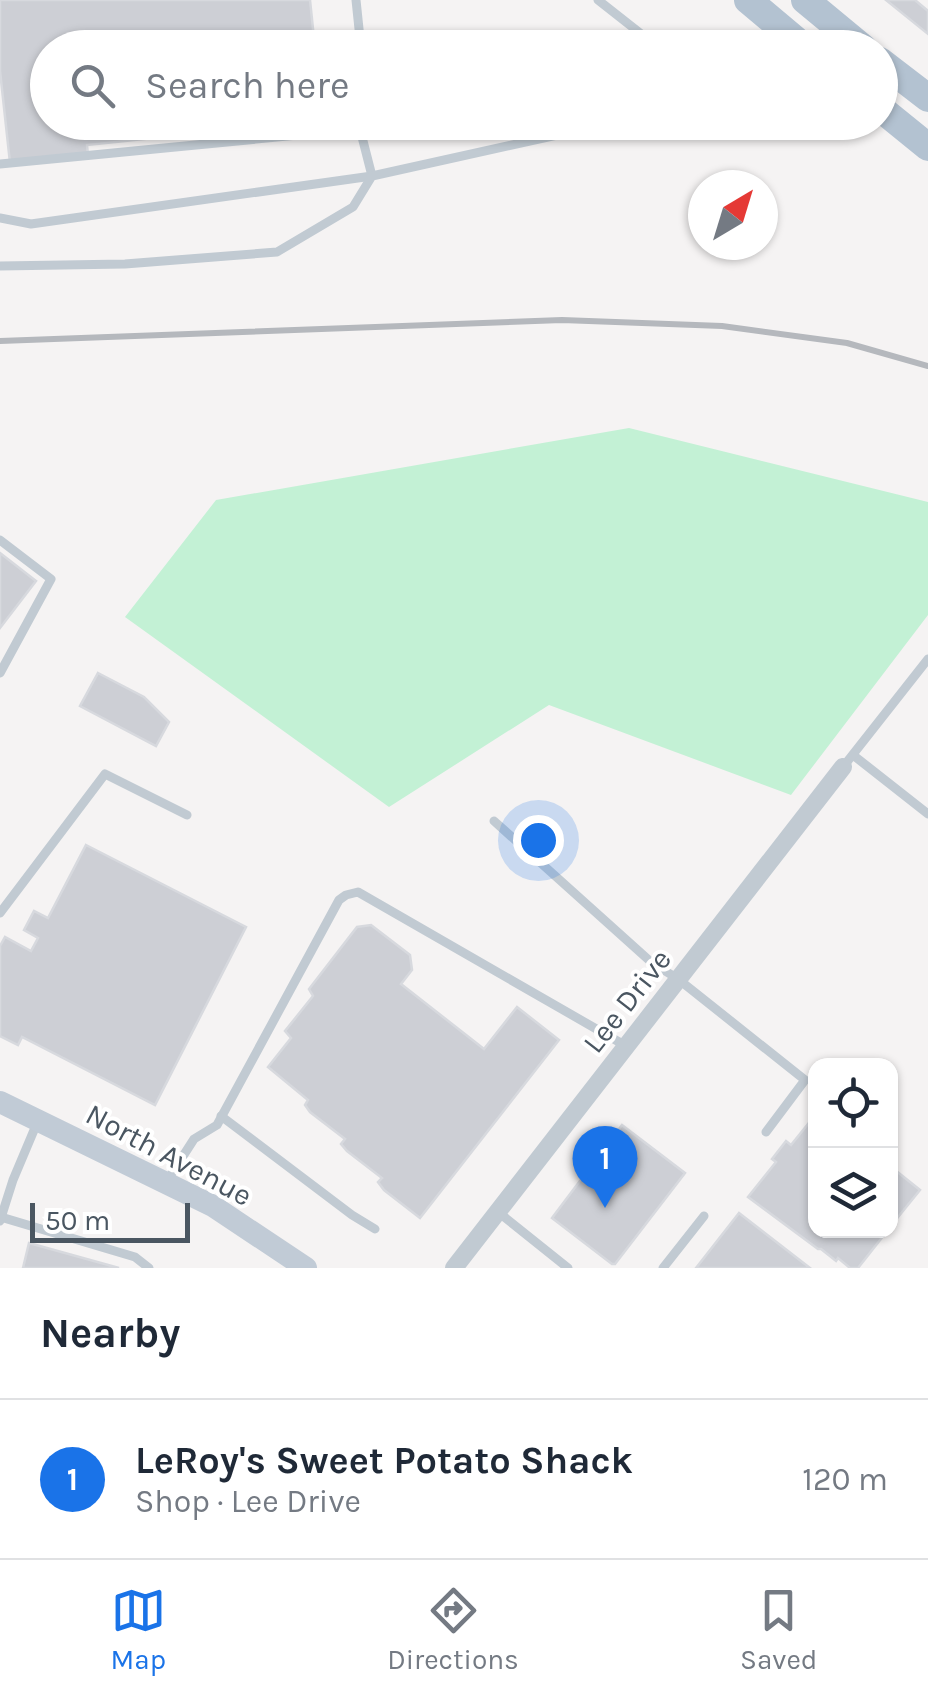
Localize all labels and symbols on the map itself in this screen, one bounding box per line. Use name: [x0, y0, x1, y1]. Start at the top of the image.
north arrow: [688, 170, 778, 260]
your location: [513, 815, 564, 866]
street label: Lee Drive: [575, 942, 679, 1060]
street label: North Avenue: [80, 1096, 258, 1214]
pin: 1: [572, 1126, 638, 1208]
scale bar: [30, 1198, 190, 1242]

